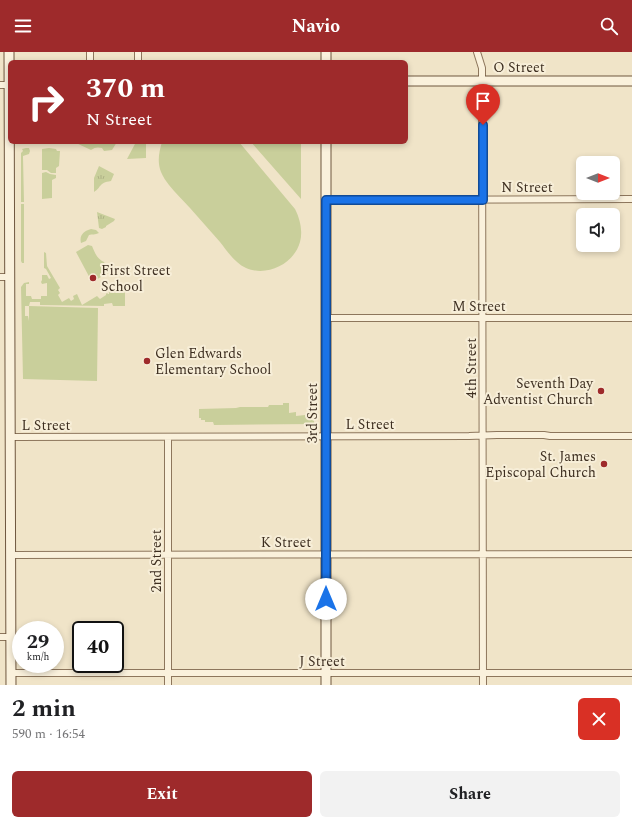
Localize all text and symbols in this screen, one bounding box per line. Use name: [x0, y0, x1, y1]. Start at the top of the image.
text: Navio: [292, 13, 340, 40]
icon: menu: [12, 15, 34, 37]
icon: search: [598, 15, 620, 37]
street label: O Street: [493, 57, 545, 78]
text: 370 m: [86, 67, 165, 110]
icon: right: [20, 76, 72, 128]
pin: [466, 84, 500, 125]
icon: arrive: [472, 90, 494, 112]
text: N Street: [86, 106, 152, 133]
north arrow: [576, 156, 620, 200]
map controls: [576, 156, 620, 252]
street label: N Street: [501, 177, 553, 198]
button: sound: [576, 208, 620, 252]
place label: First Street School: [101, 260, 171, 297]
marker: First Street School: [88, 273, 98, 283]
street label: M Street: [452, 296, 506, 317]
street label: 4th Street: [461, 338, 482, 398]
place label: Glen Edwards Elementary School: [155, 343, 271, 380]
marker: Glen Edwards Elementary School: [142, 356, 152, 366]
place label: Seventh Day Adventist Church: [483, 373, 594, 410]
street label: 3rd Street: [302, 383, 323, 443]
marker: Seventh Day Adventist Church: [596, 386, 606, 396]
street label: L Street: [345, 414, 395, 435]
street label: L Street: [21, 415, 71, 436]
place label: St. James Episcopal Church: [485, 446, 596, 483]
marker: St. James Episcopal Church: [599, 459, 609, 469]
street label: 2nd Street: [146, 529, 167, 593]
street label: K Street: [261, 532, 311, 553]
position arrow: [305, 578, 347, 620]
speed limit sign: 40: [72, 621, 124, 673]
text: 29: [27, 627, 49, 657]
text: km/h: [27, 649, 49, 665]
street label: J Street: [299, 651, 345, 672]
text: 2 min: [12, 691, 76, 727]
button: close: [578, 698, 620, 740]
text: 590 m · 16:54: [12, 724, 85, 744]
button: Exit: [12, 771, 312, 817]
button: Share: [320, 771, 620, 817]

